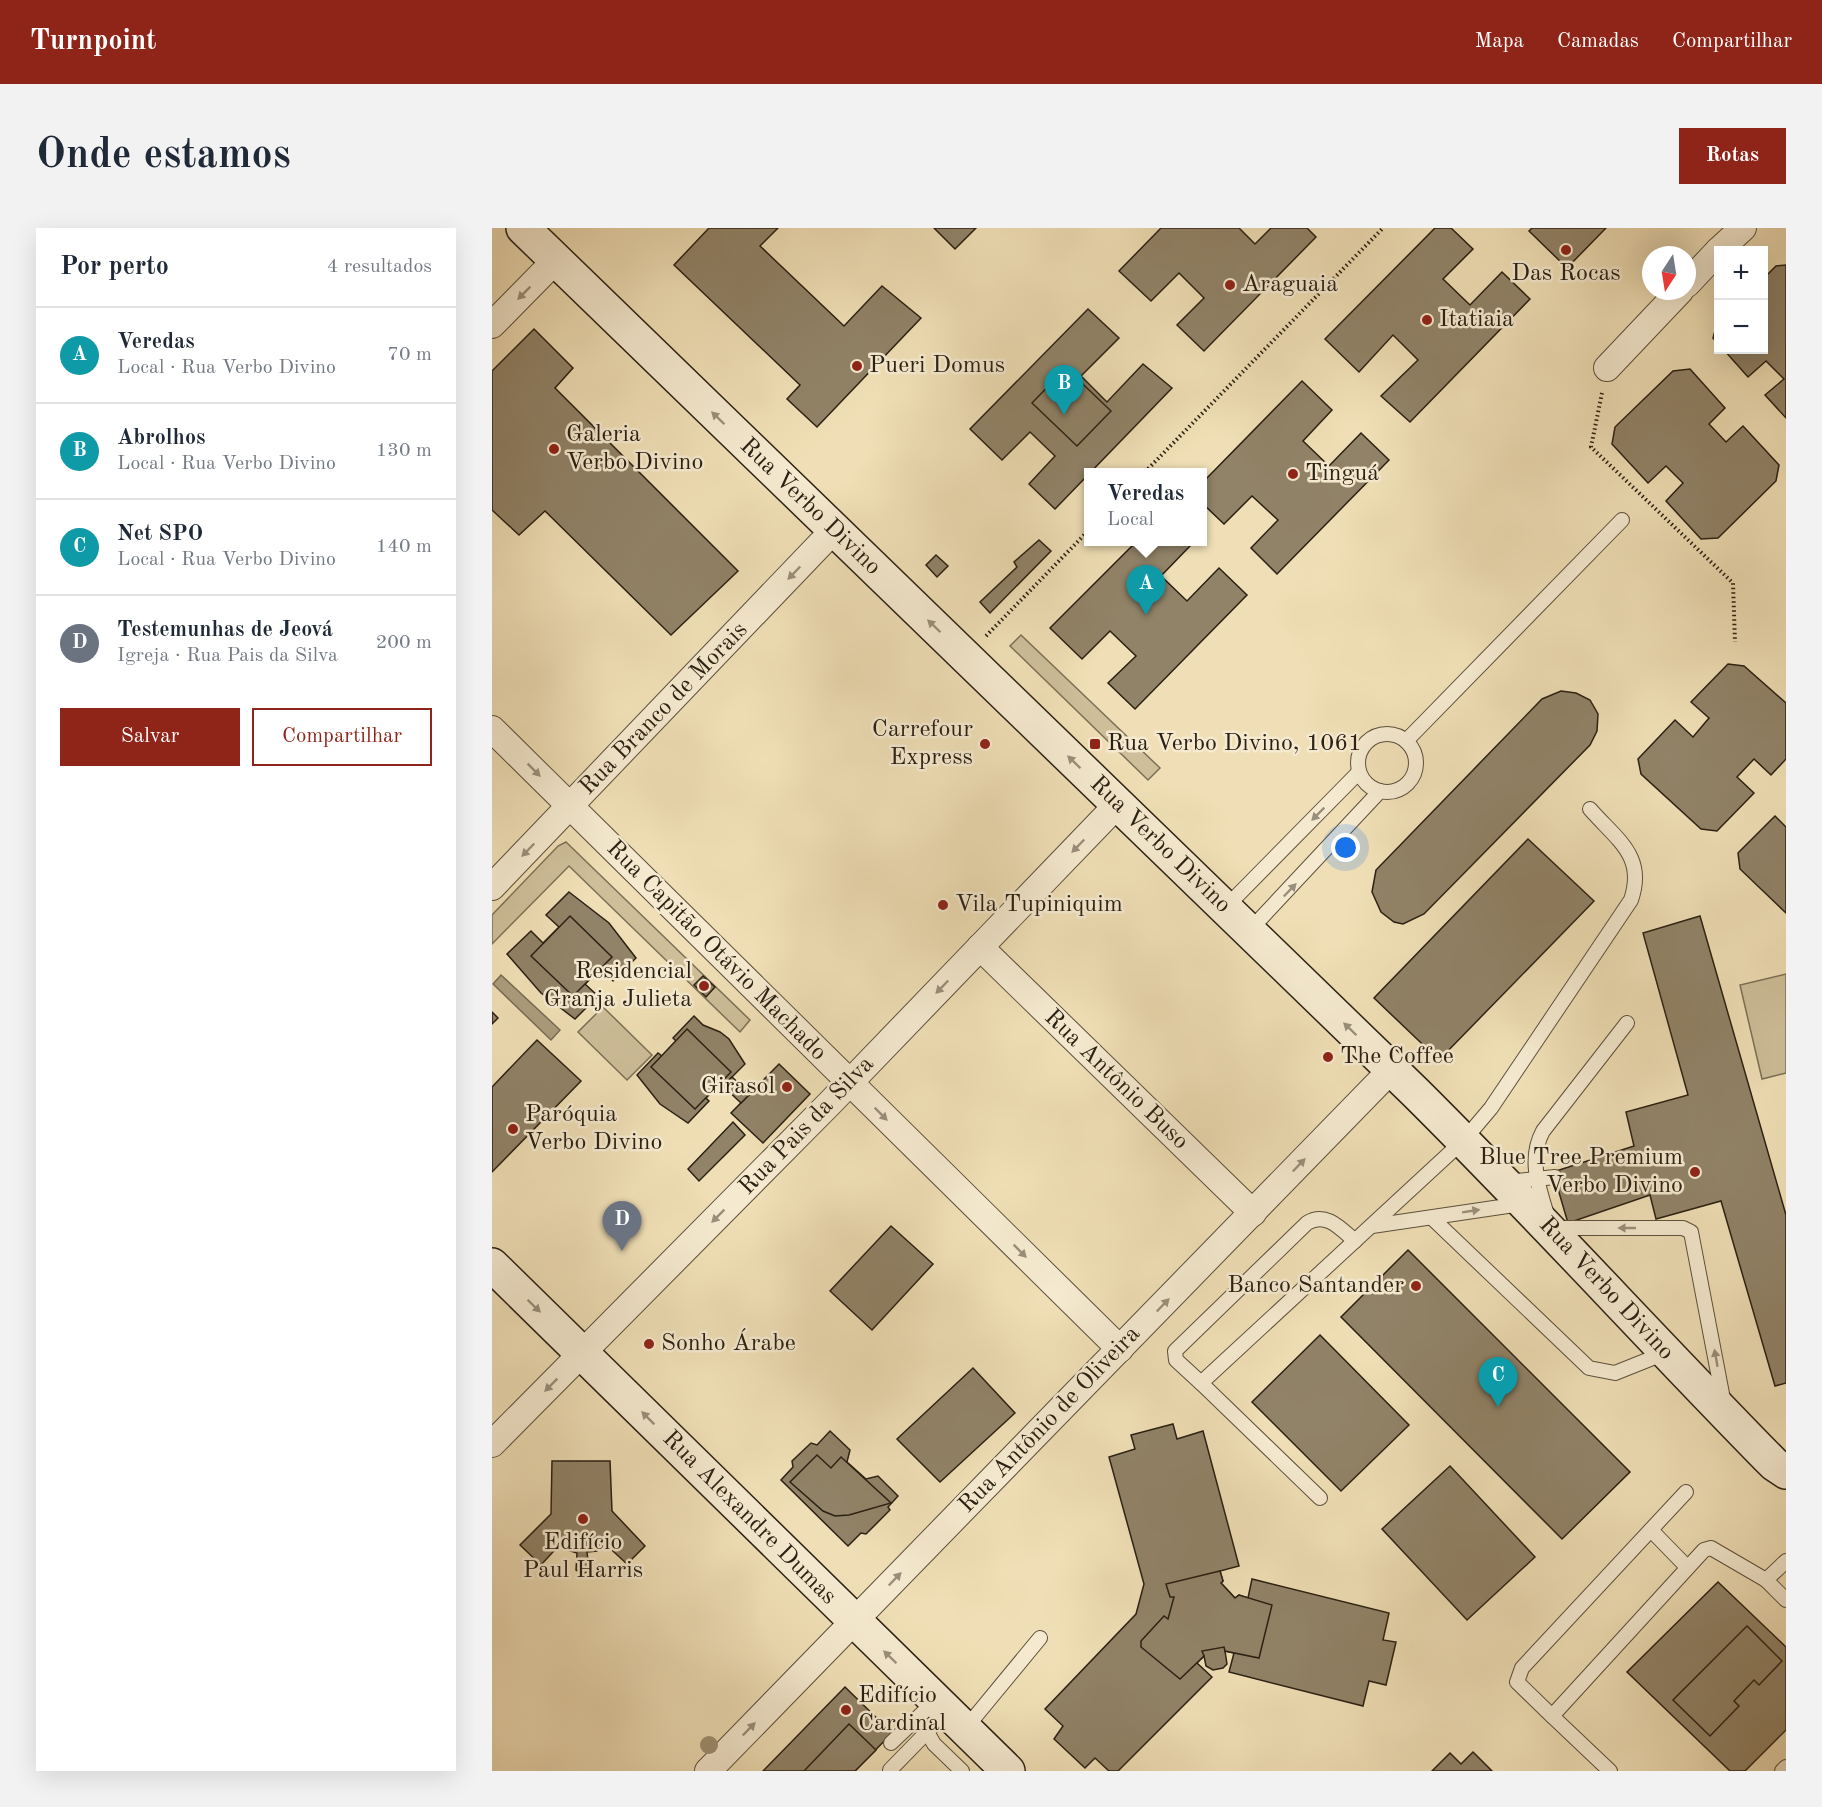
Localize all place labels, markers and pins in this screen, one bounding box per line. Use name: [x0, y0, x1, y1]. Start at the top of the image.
marker: Das Rocas: [1559, 243, 1573, 257]
place label: Das Rocas: [1511, 262, 1621, 286]
place label: Araguaia: [1242, 273, 1338, 297]
marker: Araguaia: [1223, 278, 1237, 292]
place label: Itatiaia: [1439, 308, 1514, 332]
marker: Itatiaia: [1420, 313, 1434, 327]
place label: Pueri Domus: [869, 354, 1005, 378]
marker: Pueri Domus: [850, 359, 864, 373]
pin: B: [1044, 366, 1084, 415]
place label: Galeria Verbo Divino: [566, 423, 703, 475]
marker: Galeria Verbo Divino: [547, 442, 561, 456]
place label: Tinguá: [1305, 462, 1379, 486]
marker: Tinguá: [1286, 467, 1300, 481]
pin: A: [1126, 566, 1166, 615]
place label: Carrefour Express: [872, 718, 973, 770]
place label: Rua Verbo Divino, 1061: [1107, 732, 1362, 756]
marker: Carrefour Express: [978, 737, 992, 751]
marker: Rua Verbo Divino, 1061: [1088, 737, 1102, 751]
place label: Vila Tupiniquim: [955, 893, 1123, 917]
marker: Vila Tupiniquim: [936, 898, 950, 912]
place label: Residencial Granja Julieta: [544, 960, 692, 1012]
marker: Residencial Granja Julieta: [697, 979, 711, 993]
place label: The Coffee: [1340, 1045, 1454, 1069]
marker: The Coffee: [1321, 1050, 1335, 1064]
place label: Girasol: [701, 1075, 775, 1099]
marker: Girasol: [780, 1080, 794, 1094]
place label: Paróquia Verbo Divino: [525, 1103, 662, 1155]
marker: Paróquia Verbo Divino: [506, 1122, 520, 1136]
place label: Blue Tree Premium Verbo Divino: [1479, 1146, 1683, 1198]
marker: Blue Tree Premium Verbo Divino: [1688, 1165, 1702, 1179]
pin: D: [602, 1202, 642, 1251]
place label: Banco Santander: [1227, 1274, 1404, 1298]
marker: Banco Santander: [1409, 1279, 1423, 1293]
place label: Sonho Árabe: [661, 1328, 796, 1356]
marker: Sonho Árabe: [642, 1337, 656, 1351]
pin: C: [1478, 1358, 1518, 1407]
marker: Edifício Paul Harris: [576, 1512, 590, 1526]
place label: Edifício Paul Harris: [523, 1531, 643, 1583]
place label: Edifício Cardinal: [858, 1684, 946, 1736]
marker: Edifício Cardinal: [839, 1703, 853, 1717]

